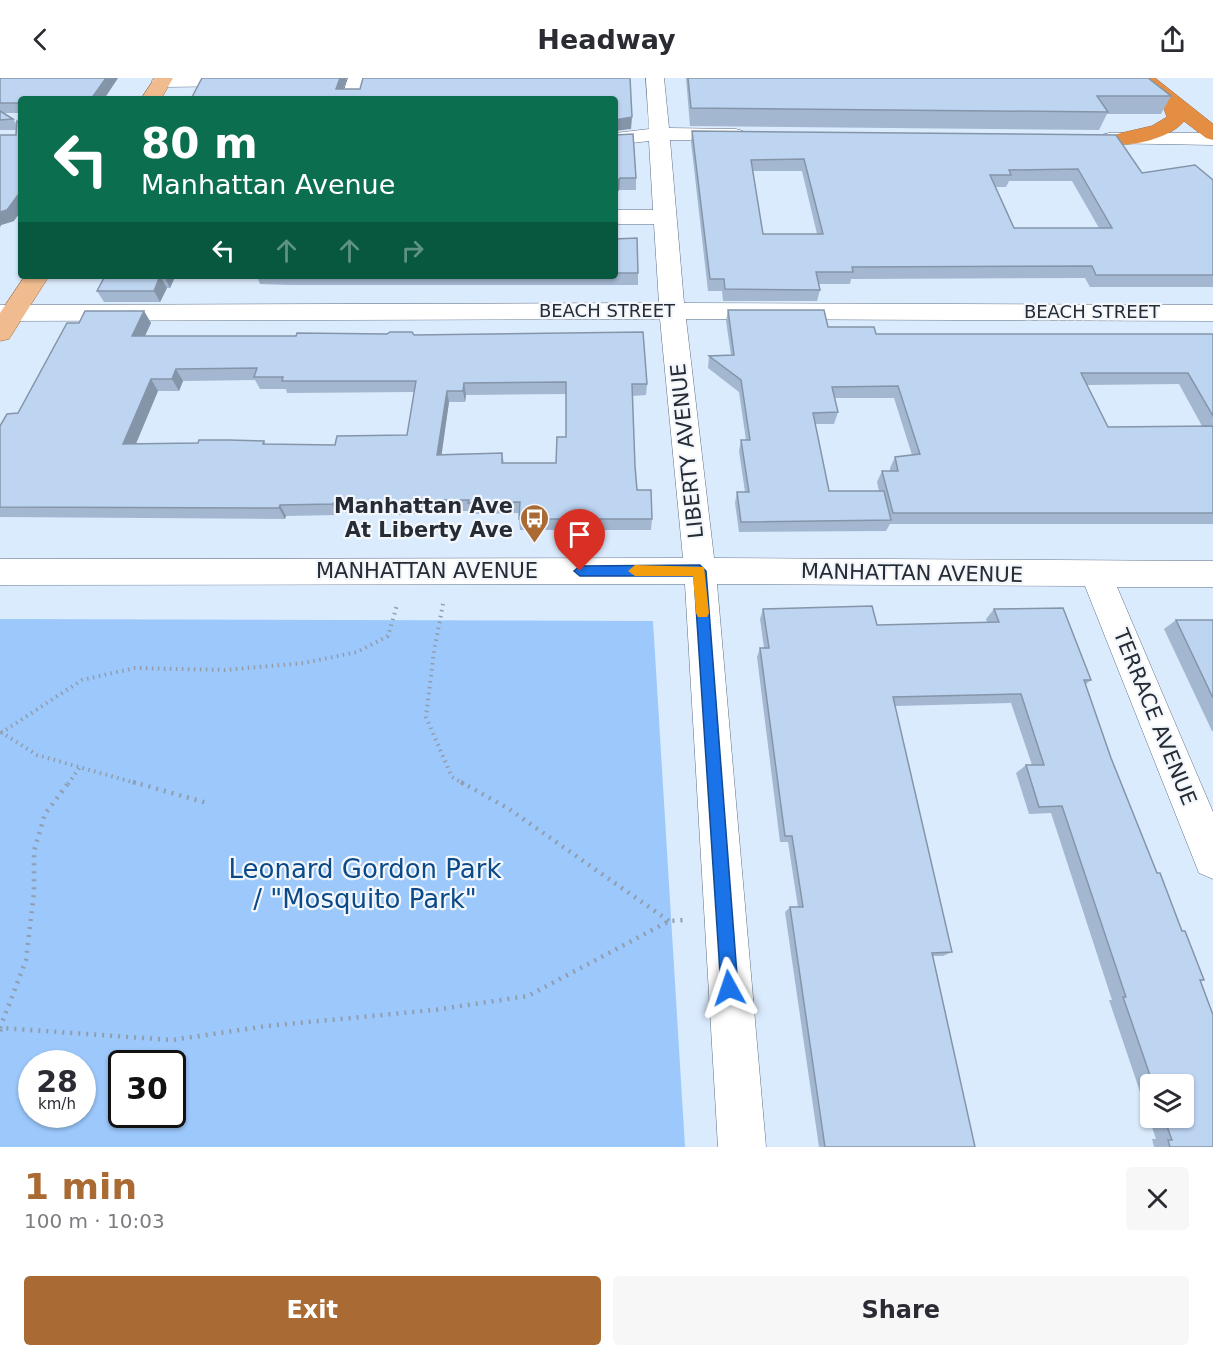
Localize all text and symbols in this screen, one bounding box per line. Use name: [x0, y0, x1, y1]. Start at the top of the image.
icon: back: [24, 23, 57, 56]
icon: share: [1156, 23, 1189, 56]
text: Headway: [537, 24, 676, 55]
text: 80 m: [141, 119, 258, 168]
icon: left: [42, 120, 120, 198]
text: Manhattan Avenue: [141, 169, 395, 200]
icon: left: [207, 234, 240, 267]
icon: ahead: [270, 234, 303, 267]
icon: ahead: [333, 234, 366, 267]
icon: right: [396, 234, 429, 267]
street label: BEACH STREET: [539, 300, 676, 321]
street label: BEACH STREET: [1024, 301, 1161, 322]
street label: LIBERTY AVENUE: [666, 362, 708, 540]
place label: Manhattan Ave At Liberty Ave: [334, 494, 513, 542]
bus stop icon: Manhattan Ave At Liberty Ave: [518, 502, 550, 544]
pin: [554, 509, 605, 571]
icon: arrive: [563, 518, 596, 551]
street label: MANHATTAN AVENUE: [316, 559, 538, 583]
street label: MANHATTAN AVENUE: [801, 559, 1023, 587]
street label: TERRACE AVENUE: [1108, 624, 1201, 809]
park label: Leonard Gordon Park / "Mosquito Park": [229, 854, 501, 914]
position arrow: [697, 956, 761, 1020]
speed limit sign: 30: [108, 1050, 186, 1128]
text: 28: [36, 1064, 78, 1099]
map controls: [1140, 1074, 1194, 1128]
button: layers: [1140, 1074, 1194, 1128]
text: km/h: [38, 1095, 76, 1113]
text: 1 min: [24, 1166, 137, 1207]
button: close: [1126, 1167, 1189, 1230]
text: 100 m · 10:03: [24, 1209, 165, 1233]
button: Exit: [24, 1276, 601, 1345]
button: Share: [613, 1276, 1189, 1345]

